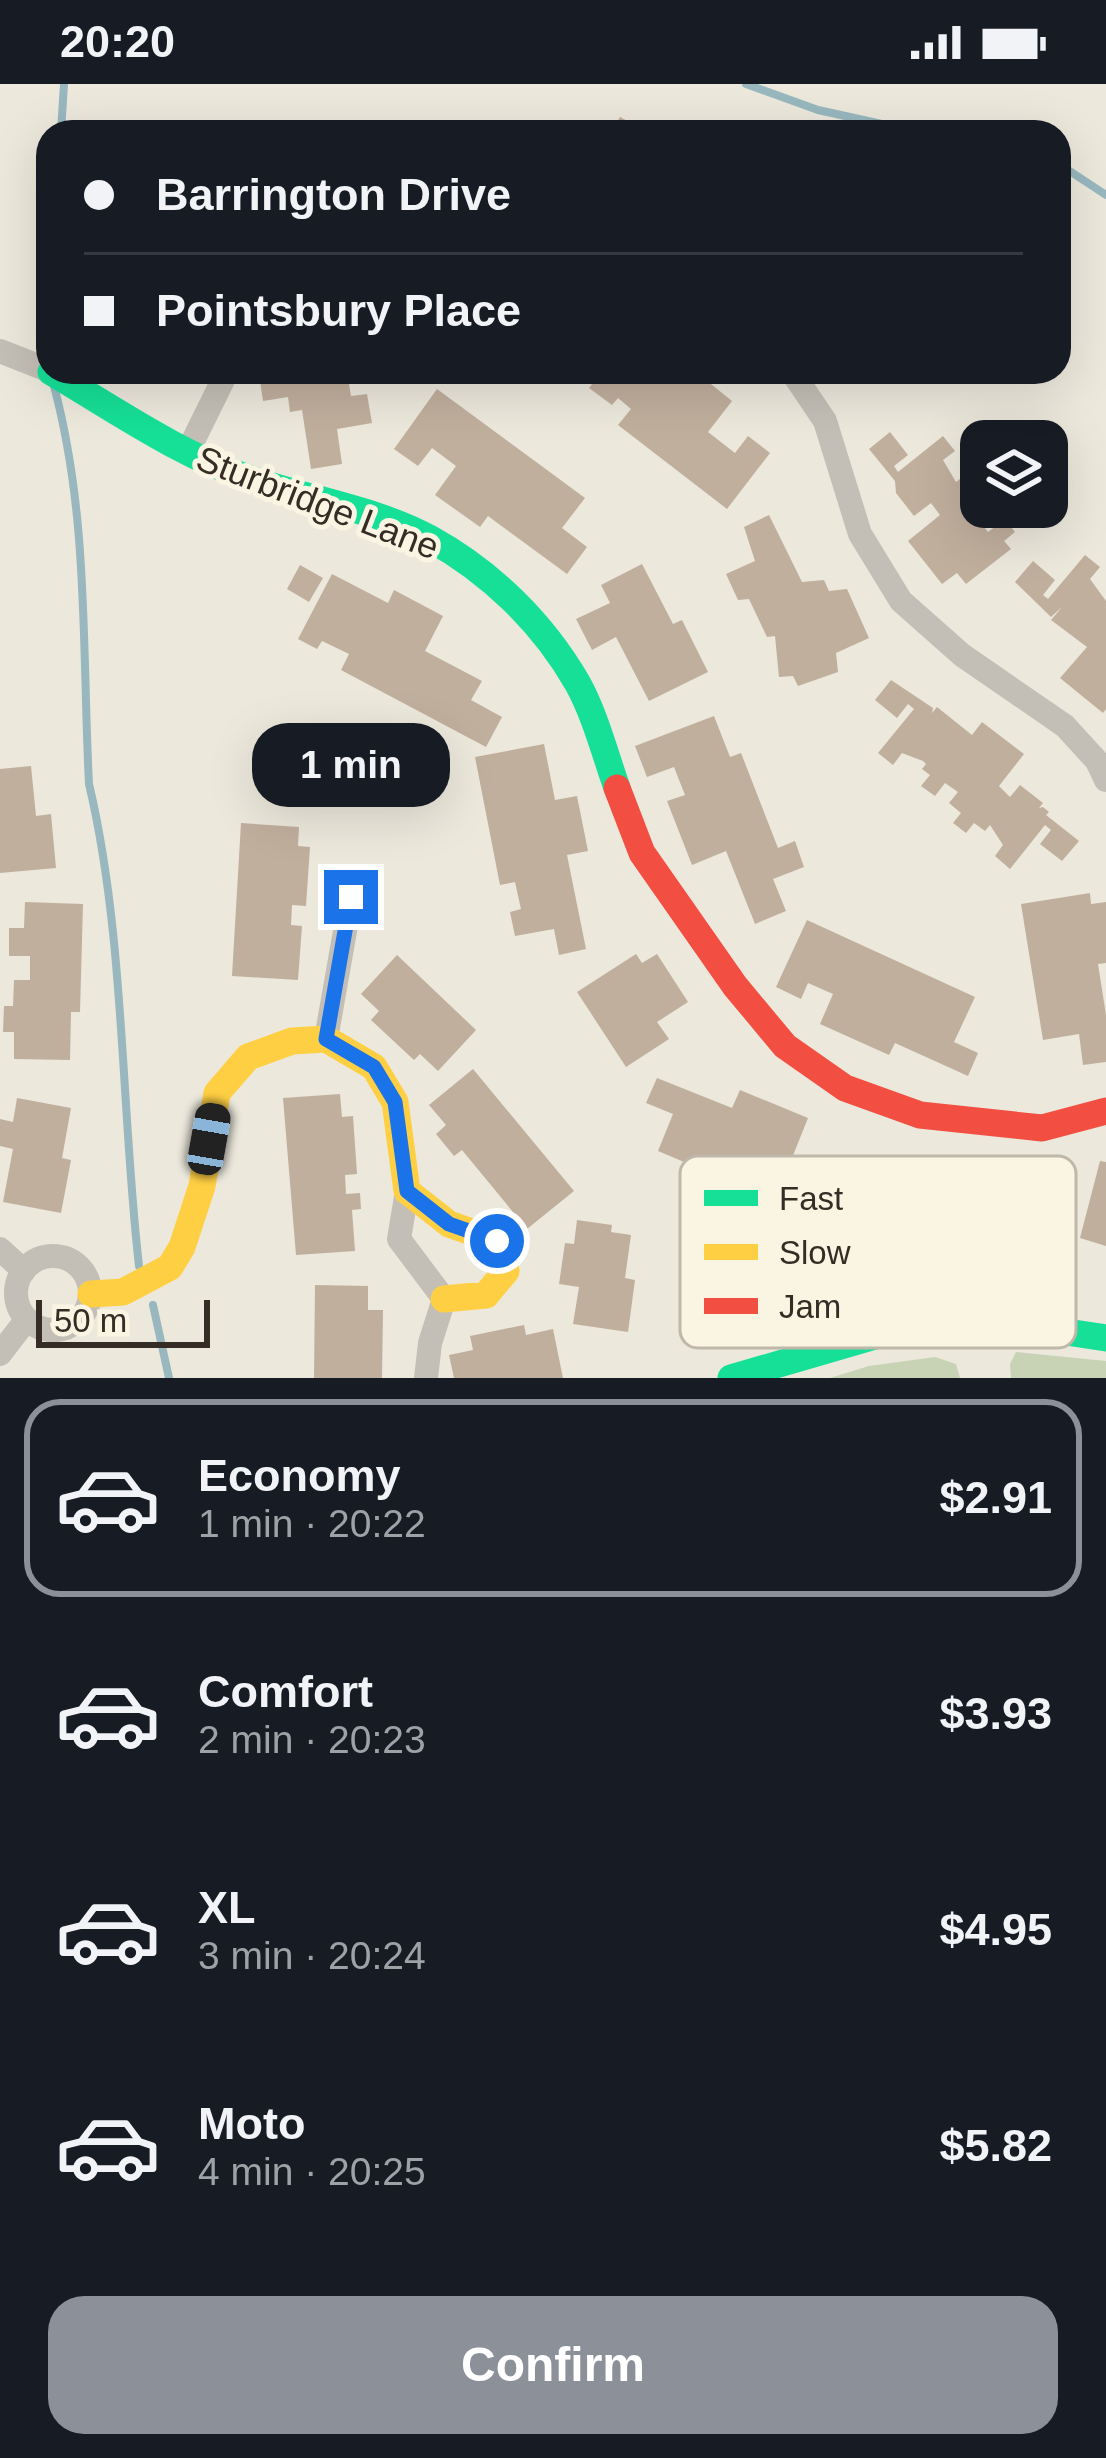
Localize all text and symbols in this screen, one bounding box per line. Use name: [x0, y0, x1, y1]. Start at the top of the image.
text: 20:20: [60, 16, 175, 67]
text: Barrington Drive: [156, 169, 511, 220]
text: Pointsbury Place: [156, 285, 521, 336]
map controls: [960, 420, 1068, 528]
button: layers: [960, 420, 1068, 528]
street label: Sturbridge Lane: [191, 437, 445, 568]
callout: 1 min: [252, 723, 450, 807]
text: 1 min: [300, 743, 402, 786]
route end: [324, 870, 378, 924]
car: [185, 1100, 233, 1178]
legend: [680, 1156, 1076, 1348]
text: Fast: [779, 1180, 843, 1217]
route start: [470, 1214, 524, 1268]
text: Slow: [779, 1234, 851, 1271]
text: Jam: [779, 1288, 841, 1325]
scale bar: [36, 1294, 210, 1347]
text: 50 m: [54, 1302, 127, 1339]
icon: car: [54, 1444, 162, 1552]
text: Economy: [198, 1450, 401, 1501]
text: $2.91: [939, 1472, 1052, 1523]
text: 1 min · 20:22: [198, 1502, 426, 1545]
icon: car: [54, 1660, 162, 1768]
text: Comfort: [198, 1666, 373, 1717]
text: $3.93: [939, 1688, 1052, 1739]
text: 2 min · 20:23: [198, 1718, 426, 1761]
icon: car: [54, 1876, 162, 1984]
text: XL: [198, 1882, 256, 1933]
text: $4.95: [939, 1904, 1052, 1955]
text: 3 min · 20:24: [198, 1934, 426, 1977]
icon: car: [54, 2092, 162, 2200]
text: Moto: [198, 2098, 305, 2149]
text: $5.82: [939, 2120, 1052, 2171]
text: 4 min · 20:25: [198, 2150, 426, 2193]
button: Confirm: [48, 2296, 1058, 2434]

